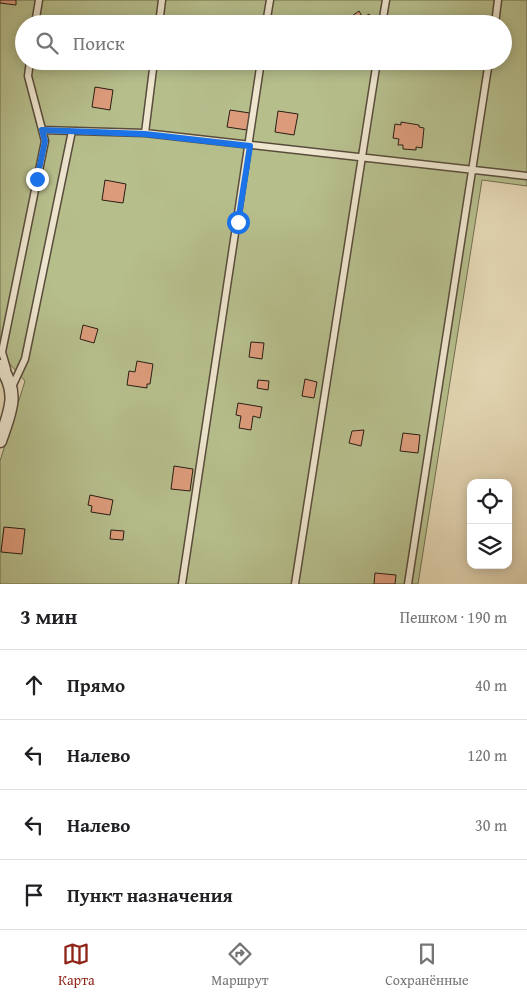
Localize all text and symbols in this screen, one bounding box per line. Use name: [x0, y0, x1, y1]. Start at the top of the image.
search box: [15, 15, 512, 70]
icon: search: [33, 29, 61, 57]
text: Поиск: [73, 29, 125, 57]
route end: [26, 168, 49, 191]
route start: [227, 211, 250, 234]
map controls: [467, 479, 512, 569]
button: locate: [467, 479, 512, 524]
button: layers: [467, 524, 512, 569]
text: 3 мин: [20, 601, 77, 632]
text: Пешком · 190 m: [400, 605, 507, 629]
icon: ahead: [20, 671, 48, 699]
text: Прямо: [67, 671, 125, 699]
text: 40 m: [475, 673, 507, 697]
icon: left: [20, 741, 48, 769]
text: Налево: [67, 741, 130, 769]
text: 120 m: [467, 743, 507, 767]
icon: left: [20, 811, 48, 839]
text: Налево: [67, 811, 130, 839]
text: 30 m: [475, 813, 507, 837]
icon: arrive: [20, 881, 48, 909]
text: Пункт назначения: [67, 881, 233, 909]
tab: Карта: [58, 940, 95, 990]
tab: Маршрут: [211, 940, 269, 990]
tab: Сохранённые: [385, 940, 469, 990]

